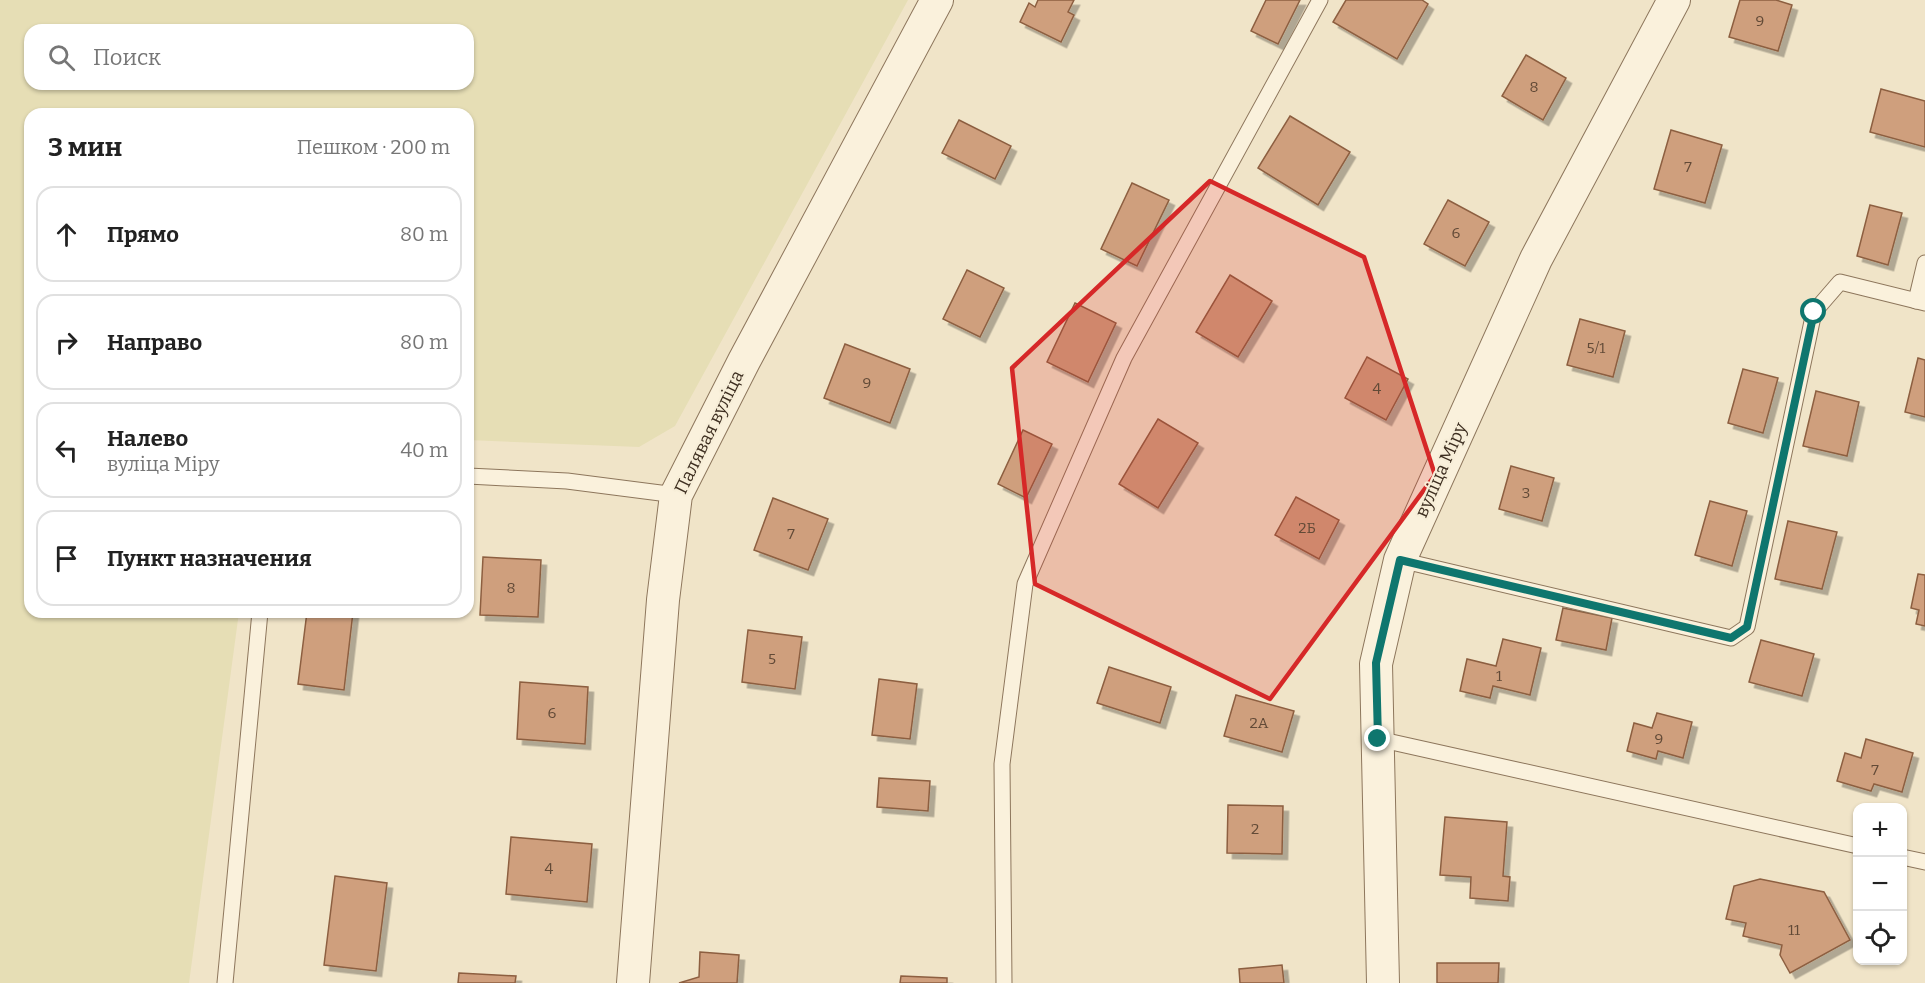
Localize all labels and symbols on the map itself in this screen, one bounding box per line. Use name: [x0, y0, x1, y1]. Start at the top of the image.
house number: 9: [1756, 12, 1764, 30]
house number: 8: [1529, 78, 1539, 96]
house number: 7: [1684, 158, 1692, 176]
house number: 6: [1452, 224, 1461, 242]
route start: [1800, 298, 1826, 324]
house number: 5/1: [1587, 339, 1605, 357]
street label: Палявая вуліца: [670, 367, 748, 497]
house number: 9: [863, 374, 871, 392]
house number: 4: [1373, 380, 1382, 398]
street label: вуліца Міру: [1410, 419, 1472, 521]
house number: 3: [1522, 484, 1530, 502]
house number: 2Б: [1298, 519, 1316, 537]
house number: 7: [787, 525, 795, 543]
house number: 8: [506, 579, 516, 597]
house number: 5: [768, 650, 776, 668]
house number: 1: [1496, 667, 1502, 685]
house number: 6: [548, 704, 557, 722]
house number: 2А: [1250, 714, 1269, 732]
route end: [1364, 725, 1390, 751]
house number: 9: [1655, 730, 1663, 748]
house number: 7: [1871, 761, 1879, 779]
house number: 2: [1251, 820, 1259, 838]
house number: 4: [545, 860, 554, 878]
house number: 11: [1788, 921, 1800, 939]

